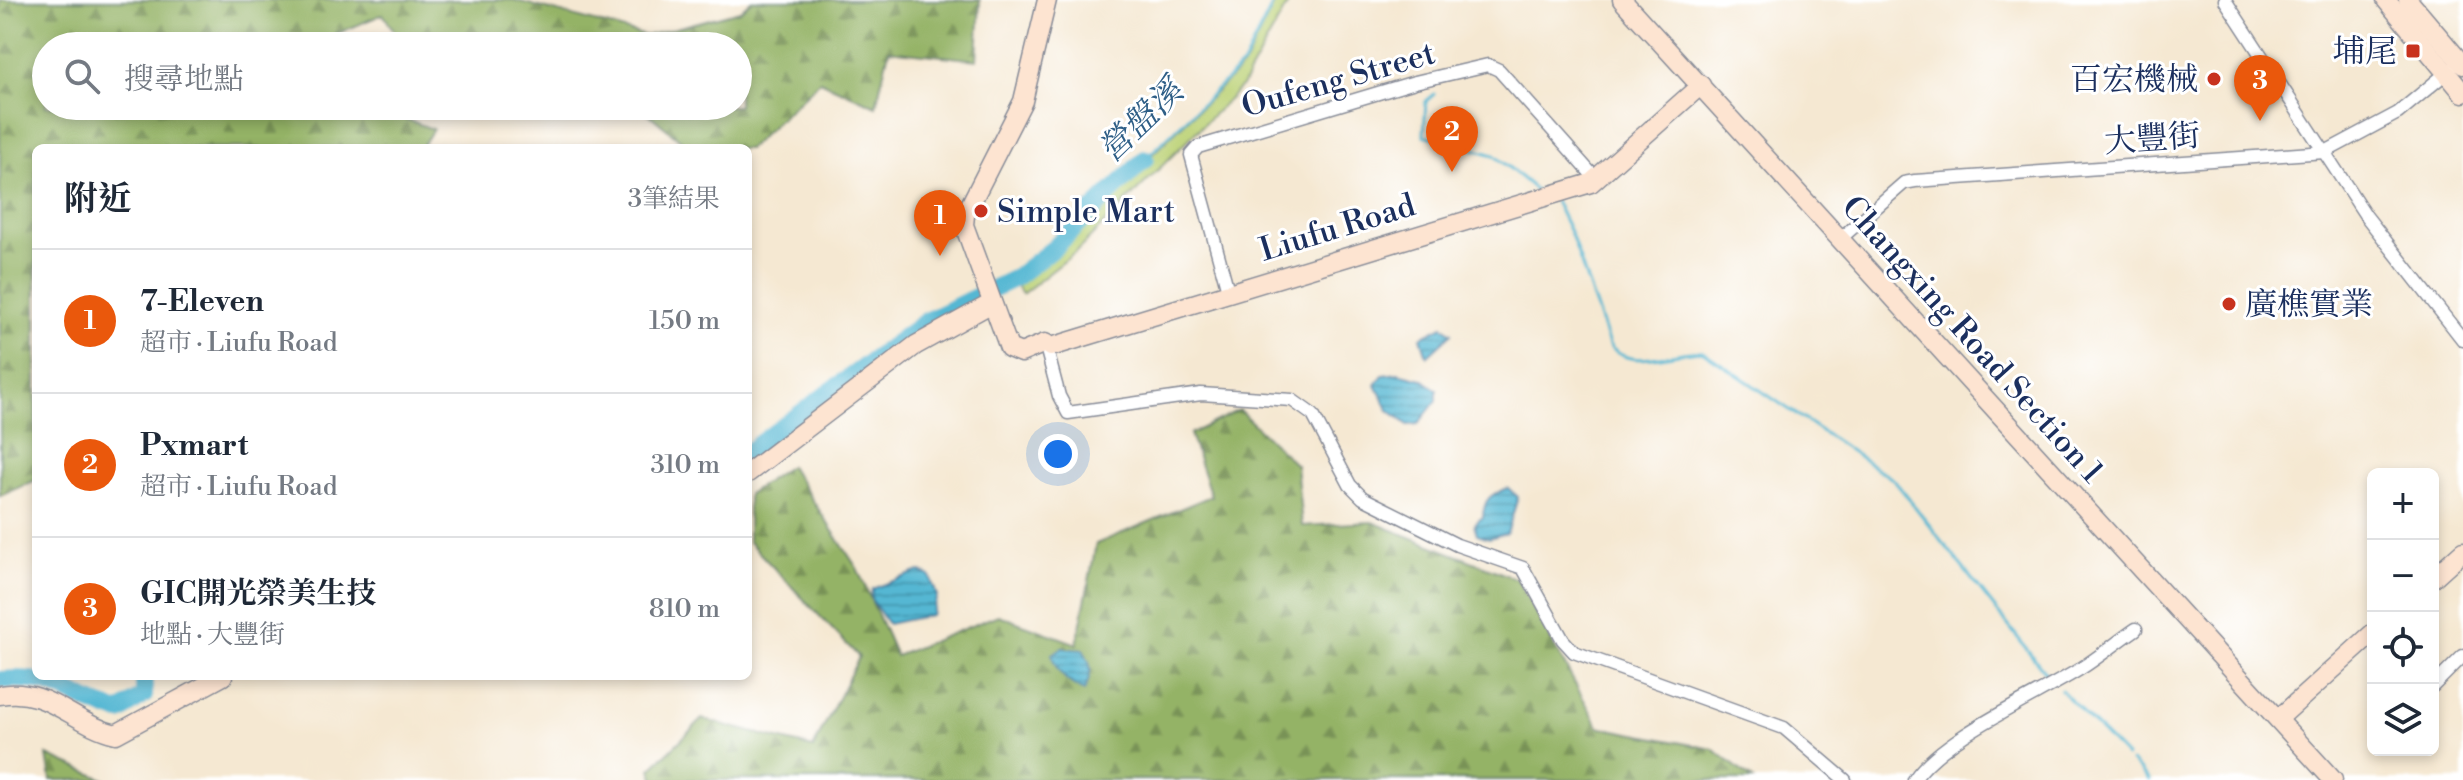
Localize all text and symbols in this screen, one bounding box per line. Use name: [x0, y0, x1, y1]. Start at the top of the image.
search box: [32, 32, 752, 120]
place label: 埔尾: [2333, 32, 2397, 72]
street label: Oufeng Street: [1237, 33, 1440, 127]
marker: 埔尾: [2404, 42, 2422, 60]
icon: search: [60, 54, 104, 98]
pin: 3: [2234, 55, 2286, 121]
place label: 百宏機械: [2070, 60, 2198, 100]
text: 搜尋地點: [124, 61, 244, 99]
water label: 營盤溪: [1090, 68, 1196, 172]
marker: 百宏機械: [2205, 70, 2223, 88]
pin: 2: [1426, 106, 1478, 172]
street label: 大豐街: [2103, 116, 2201, 162]
text: 附近: [64, 179, 132, 221]
text: 3筆結果: [628, 183, 720, 215]
street label: Liufu Road: [1255, 185, 1420, 271]
street label: Changxing Road Section 1: [1833, 188, 2112, 492]
pin: 1: [914, 190, 966, 256]
place label: Simple Mart: [997, 192, 1175, 232]
marker: Simple Mart: [972, 202, 990, 220]
text: 7-Eleven: [140, 283, 264, 321]
place label: 廣樵實業: [2245, 285, 2373, 325]
marker: 廣樵實業: [2220, 295, 2238, 313]
text: 1: [84, 305, 96, 337]
text: 150 m: [649, 305, 720, 337]
text: 超市 · Liufu Road: [140, 327, 338, 359]
text: Pxmart: [140, 427, 248, 465]
your location: [1038, 434, 1078, 474]
text: 2: [82, 449, 98, 481]
text: 310 m: [651, 449, 720, 481]
map controls: [2367, 468, 2439, 756]
button: +: [2367, 468, 2439, 540]
text: 超市 · Liufu Road: [140, 471, 338, 503]
button: −: [2367, 540, 2439, 612]
text: GIC開光榮美生技: [140, 575, 377, 613]
text: 3: [82, 593, 98, 625]
text: 810 m: [649, 593, 720, 625]
button: locate: [2367, 612, 2439, 684]
text: 地點 · 大豐街: [140, 619, 285, 651]
button: layers: [2367, 684, 2439, 756]

